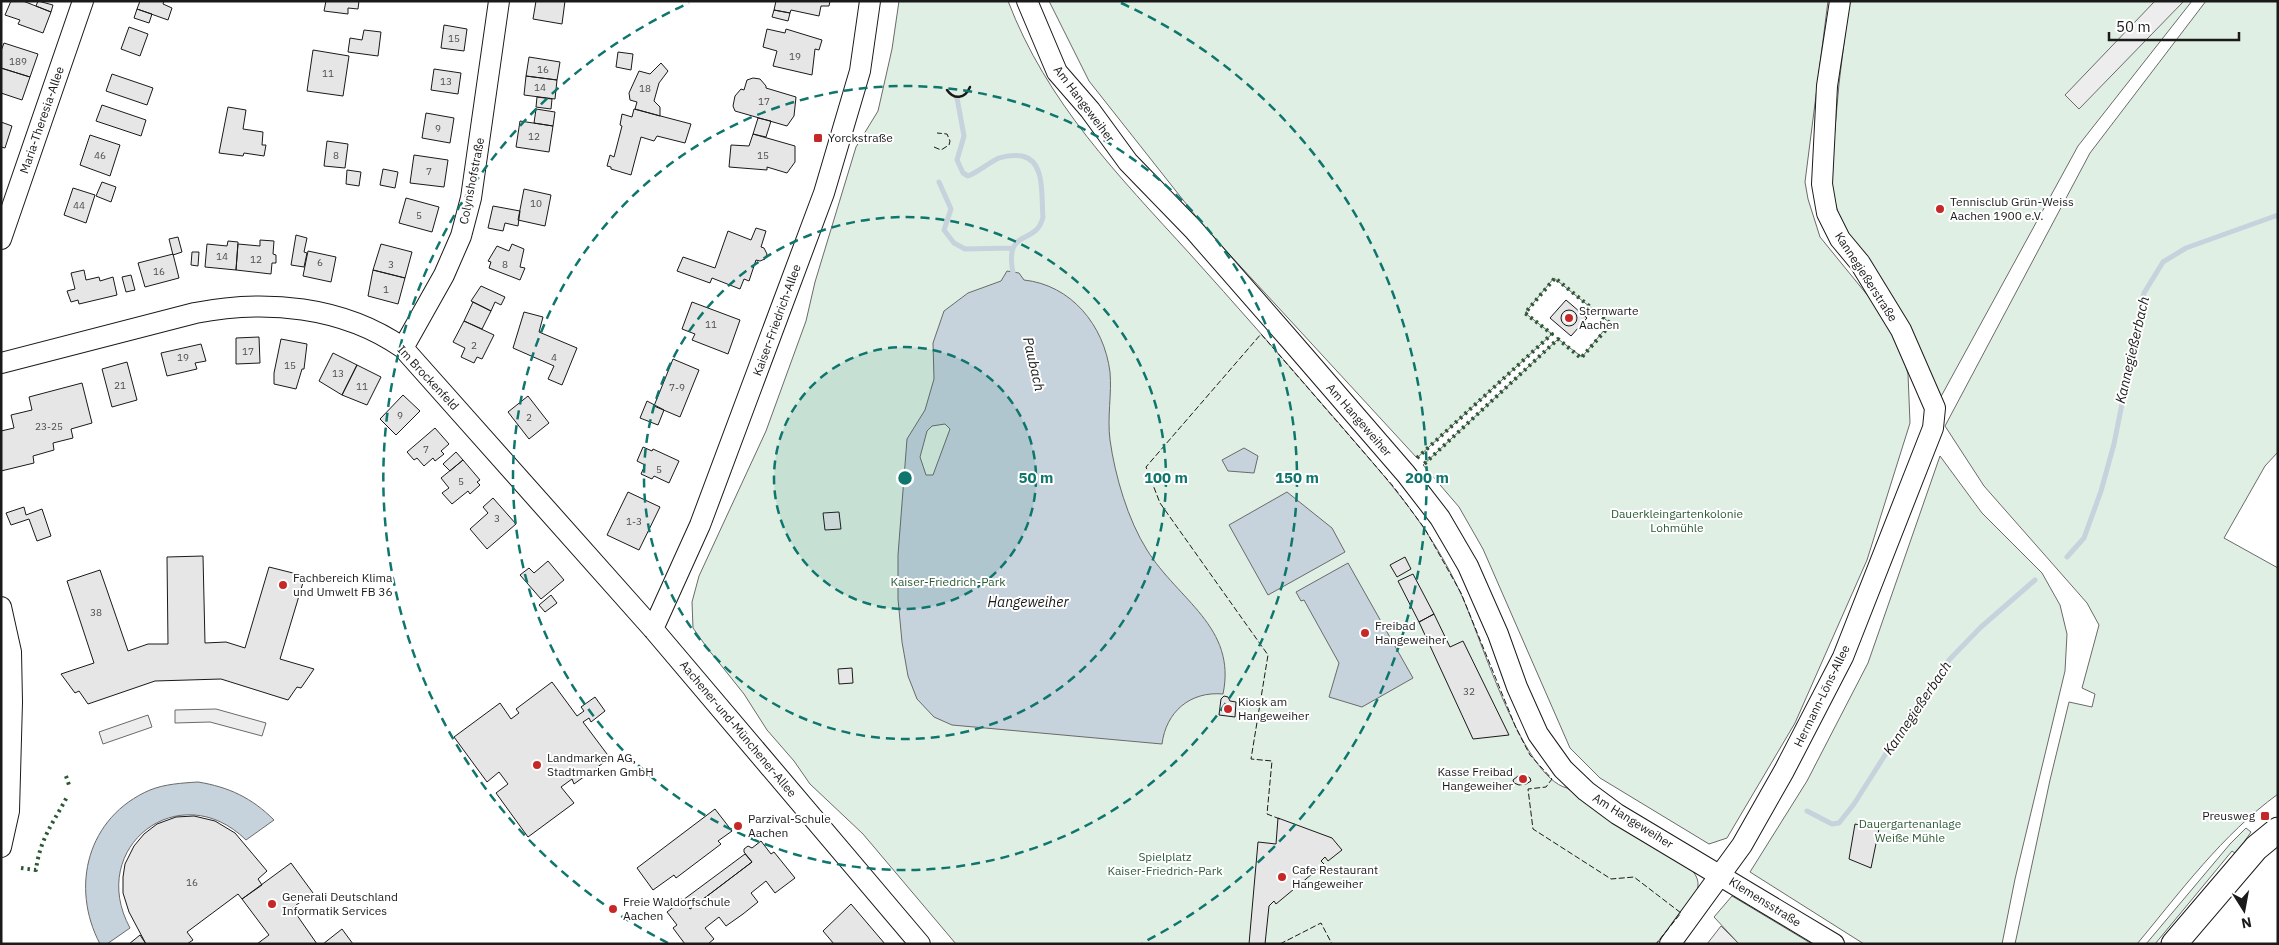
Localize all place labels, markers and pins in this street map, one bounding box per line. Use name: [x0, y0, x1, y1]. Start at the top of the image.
place label: Yorckstraße: [828, 130, 893, 145]
marker: Yorckstraße: [812, 132, 824, 144]
place label: Tennisclub Grün-Weiss Aachen 1900 e.V.: [1950, 194, 2074, 223]
marker: Tennisclub Grün-Weiss Aachen 1900 e.V.: [1934, 203, 1946, 215]
place label: Sternwarte Aachen: [1579, 303, 1639, 332]
marker: Sternwarte Aachen: [1563, 312, 1575, 324]
centre of rings: [896, 469, 914, 487]
place label: Fachbereich Klima und Umwelt FB 36: [293, 570, 393, 599]
marker: Fachbereich Klima und Umwelt FB 36: [277, 579, 289, 591]
place label: Freibad Hangeweiher: [1375, 618, 1447, 647]
marker: Freibad Hangeweiher: [1359, 627, 1371, 639]
place label: Kiosk am Hangeweiher: [1238, 694, 1310, 723]
marker: Kiosk am Hangeweiher: [1222, 703, 1234, 715]
place label: Landmarken AG, Stadtmarken GmbH: [547, 750, 654, 779]
marker: Landmarken AG, Stadtmarken GmbH: [531, 759, 543, 771]
place label: Kasse Freibad Hangeweiher: [1437, 764, 1514, 793]
marker: Kasse Freibad Hangeweiher: [1517, 773, 1529, 785]
place label: Preusweg: [2202, 808, 2256, 823]
marker: Preusweg: [2259, 810, 2271, 822]
place label: Parzival-Schule Aachen: [748, 811, 831, 840]
marker: Parzival-Schule Aachen: [732, 820, 744, 832]
place label: Cafe Restaurant Hangeweiher: [1292, 862, 1378, 891]
marker: Cafe Restaurant Hangeweiher: [1276, 871, 1288, 883]
place label: Generali Deutschland Informatik Services: [282, 889, 398, 918]
place label: Freie Waldorfschule Aachen: [623, 894, 731, 923]
marker: Generali Deutschland Informatik Services: [266, 898, 278, 910]
marker: Freie Waldorfschule Aachen: [607, 903, 619, 915]

